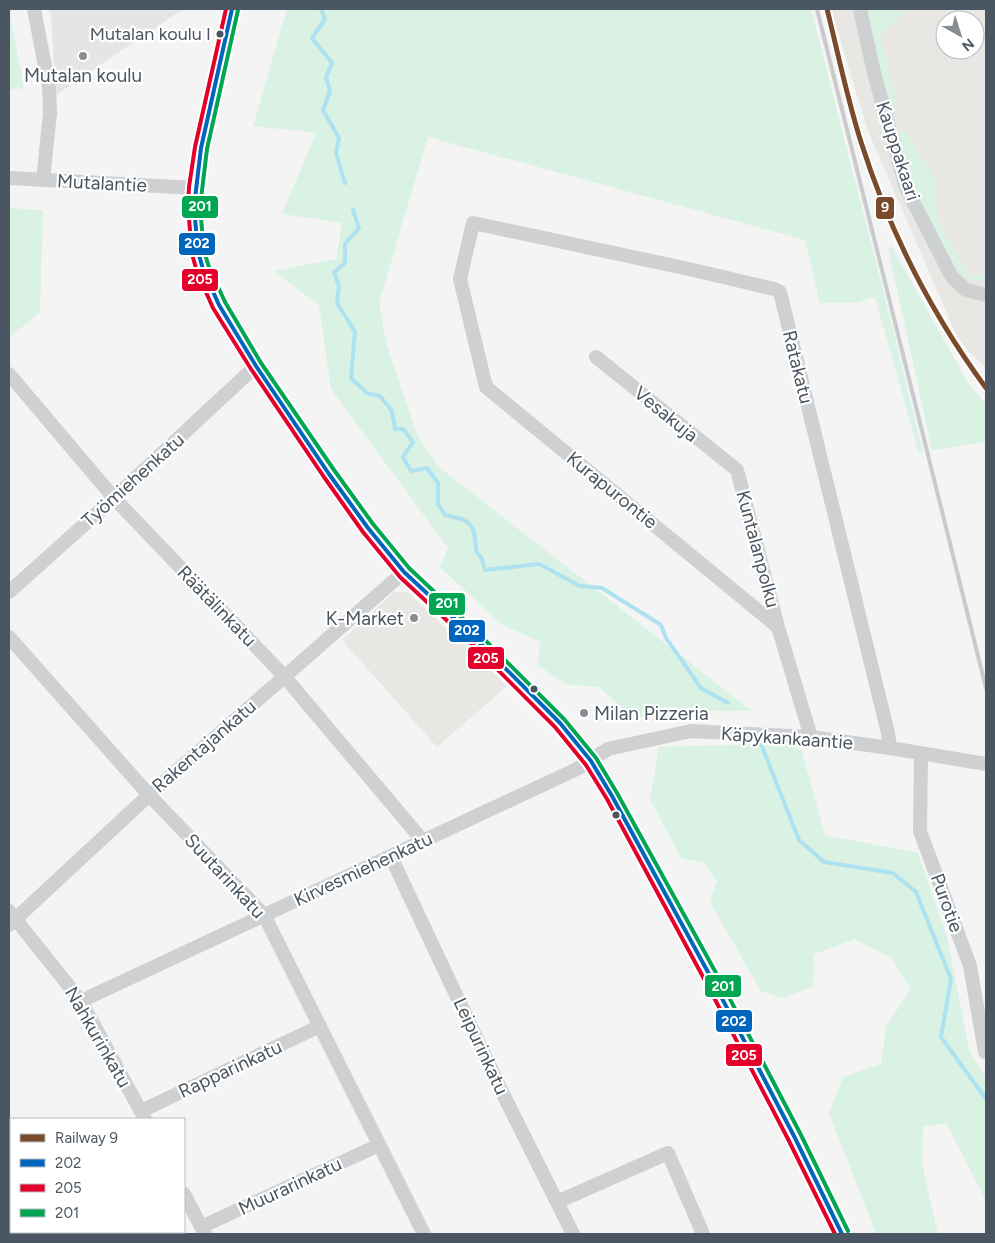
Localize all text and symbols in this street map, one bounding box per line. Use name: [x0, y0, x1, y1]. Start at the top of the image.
north arrow: [935, 10, 985, 60]
place label: Mutalan koulu I: [90, 23, 211, 45]
marker: Mutalan koulu I: [215, 29, 225, 39]
text: N: [958, 35, 977, 55]
marker: Mutalan koulu: [77, 50, 89, 62]
place label: Mutalan koulu: [24, 64, 142, 87]
street label: Kauppakaari: [871, 98, 925, 204]
street label: Mutalantie: [56, 169, 148, 197]
line badge: 201: [181, 195, 219, 219]
line badge: 9: [875, 196, 895, 220]
text: 201: [188, 198, 212, 215]
text: 9: [881, 199, 889, 216]
line badge: 202: [178, 232, 216, 256]
text: 202: [184, 235, 210, 252]
line badge: 205: [181, 268, 219, 292]
text: 205: [187, 271, 213, 288]
street label: Ratakatu: [778, 328, 818, 406]
street label: Vesakuja: [629, 381, 703, 447]
street label: Työmiehenkatu: [77, 428, 189, 532]
street label: Kurapurontie: [562, 446, 662, 534]
street label: Kuntalanpolku: [731, 488, 785, 610]
street label: Räätälinkatu: [173, 561, 261, 651]
line badge: 201: [428, 592, 466, 616]
text: 201: [435, 595, 459, 612]
place label: K-Market: [326, 607, 404, 630]
marker: K-Market: [408, 612, 420, 624]
line badge: 202: [448, 619, 486, 643]
text: 202: [454, 622, 480, 639]
line badge: 205: [467, 646, 505, 670]
text: 205: [473, 650, 499, 667]
unlabelled marker: [529, 684, 539, 694]
street label: Rakentajankatu: [147, 695, 261, 797]
place label: Milan Pizzeria: [594, 702, 709, 725]
marker: Milan Pizzeria: [578, 707, 590, 719]
street label: Käpykankaantie: [720, 722, 854, 754]
unlabelled marker: [611, 810, 621, 820]
street label: Kirvesmiehenkatu: [290, 827, 436, 911]
street label: Suutarinkatu: [180, 829, 270, 923]
street label: Purotie: [926, 870, 968, 936]
line badge: 201: [704, 974, 742, 998]
text: 201: [711, 978, 735, 995]
street label: Nahkurinkatu: [60, 982, 136, 1092]
street label: Leipurinkatu: [449, 994, 513, 1098]
line badge: 202: [715, 1009, 753, 1033]
text: 202: [721, 1013, 747, 1030]
street label: Rapparinkatu: [175, 1035, 285, 1103]
line badge: 205: [725, 1043, 763, 1067]
text: 205: [731, 1047, 757, 1064]
legend: [10, 1118, 185, 1233]
text: Railway 9: [55, 1129, 118, 1147]
street label: Muurarinkatu: [235, 1152, 345, 1220]
text: 202: [55, 1154, 81, 1172]
text: 205: [55, 1179, 82, 1197]
text: 201: [55, 1204, 79, 1222]

